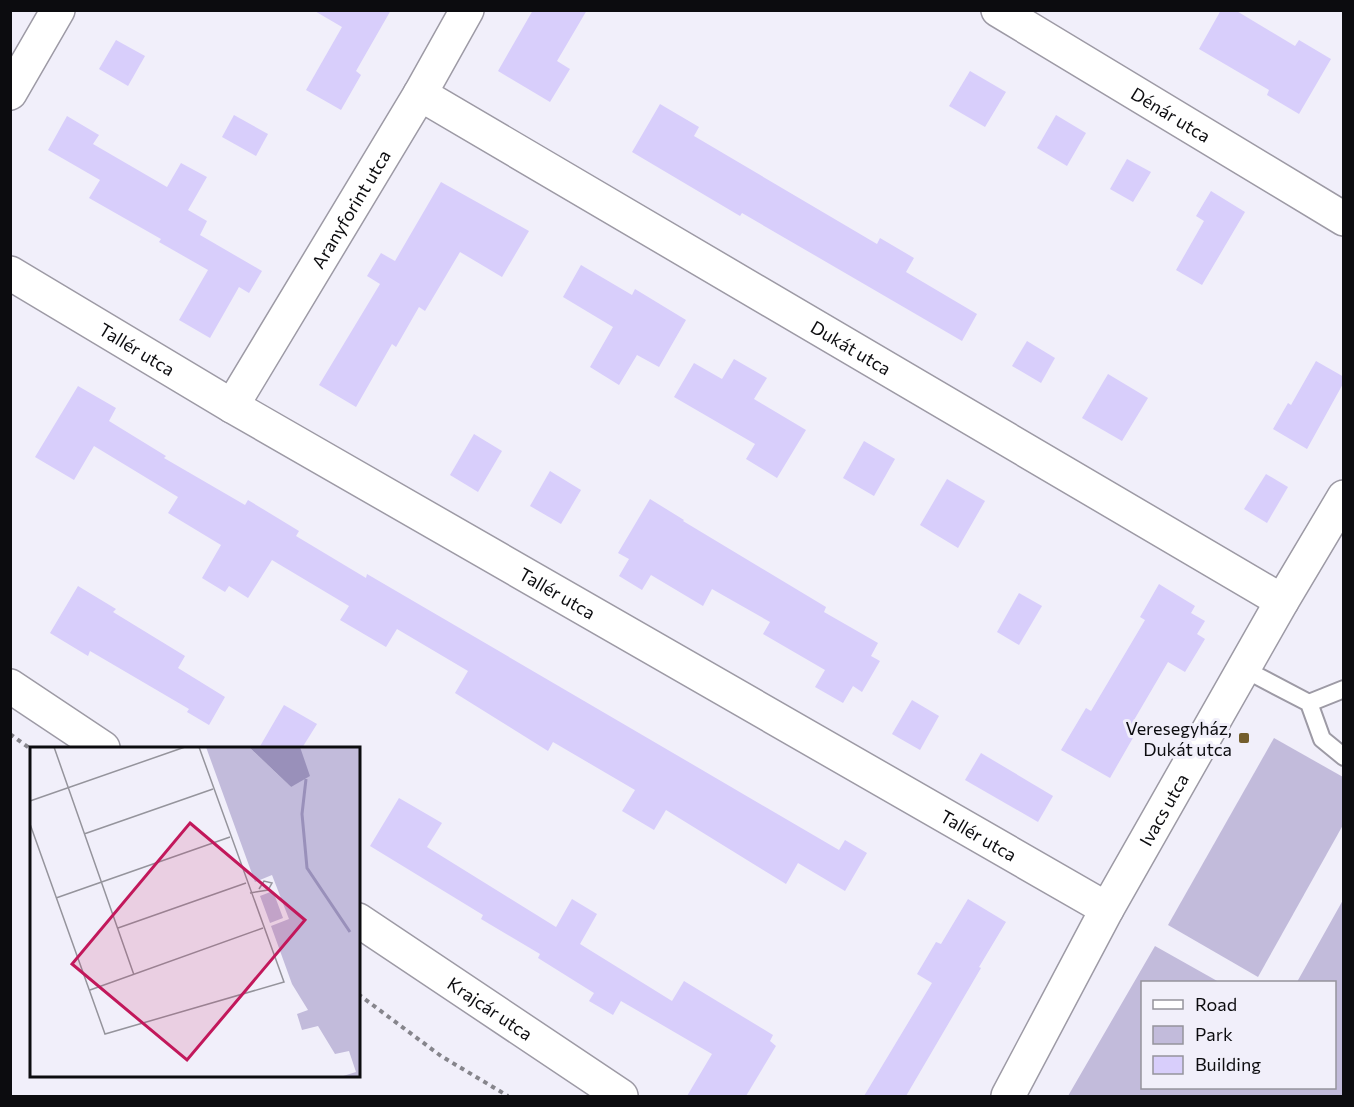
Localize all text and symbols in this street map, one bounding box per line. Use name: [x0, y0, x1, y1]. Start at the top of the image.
street label: Dénár utca: [1127, 82, 1215, 147]
street label: Aranyforint utca: [307, 146, 395, 272]
street label: Dukát utca: [807, 315, 895, 380]
street label: Tallér utca: [95, 318, 179, 380]
street label: Tallér utca: [515, 562, 599, 624]
place label: Veresegyház, Dukát utca: [1126, 717, 1232, 760]
marker: Veresegyház, Dukát utca: [1237, 731, 1251, 745]
inset map: [30, 747, 360, 1077]
street label: Ivacs utca: [1134, 769, 1193, 850]
street label: Tallér utca: [937, 805, 1021, 866]
street label: Krajcár utca: [443, 972, 537, 1045]
legend: [1141, 981, 1336, 1089]
text: Road: [1195, 993, 1237, 1015]
text: Park: [1195, 1023, 1233, 1045]
text: Building: [1195, 1053, 1261, 1075]

